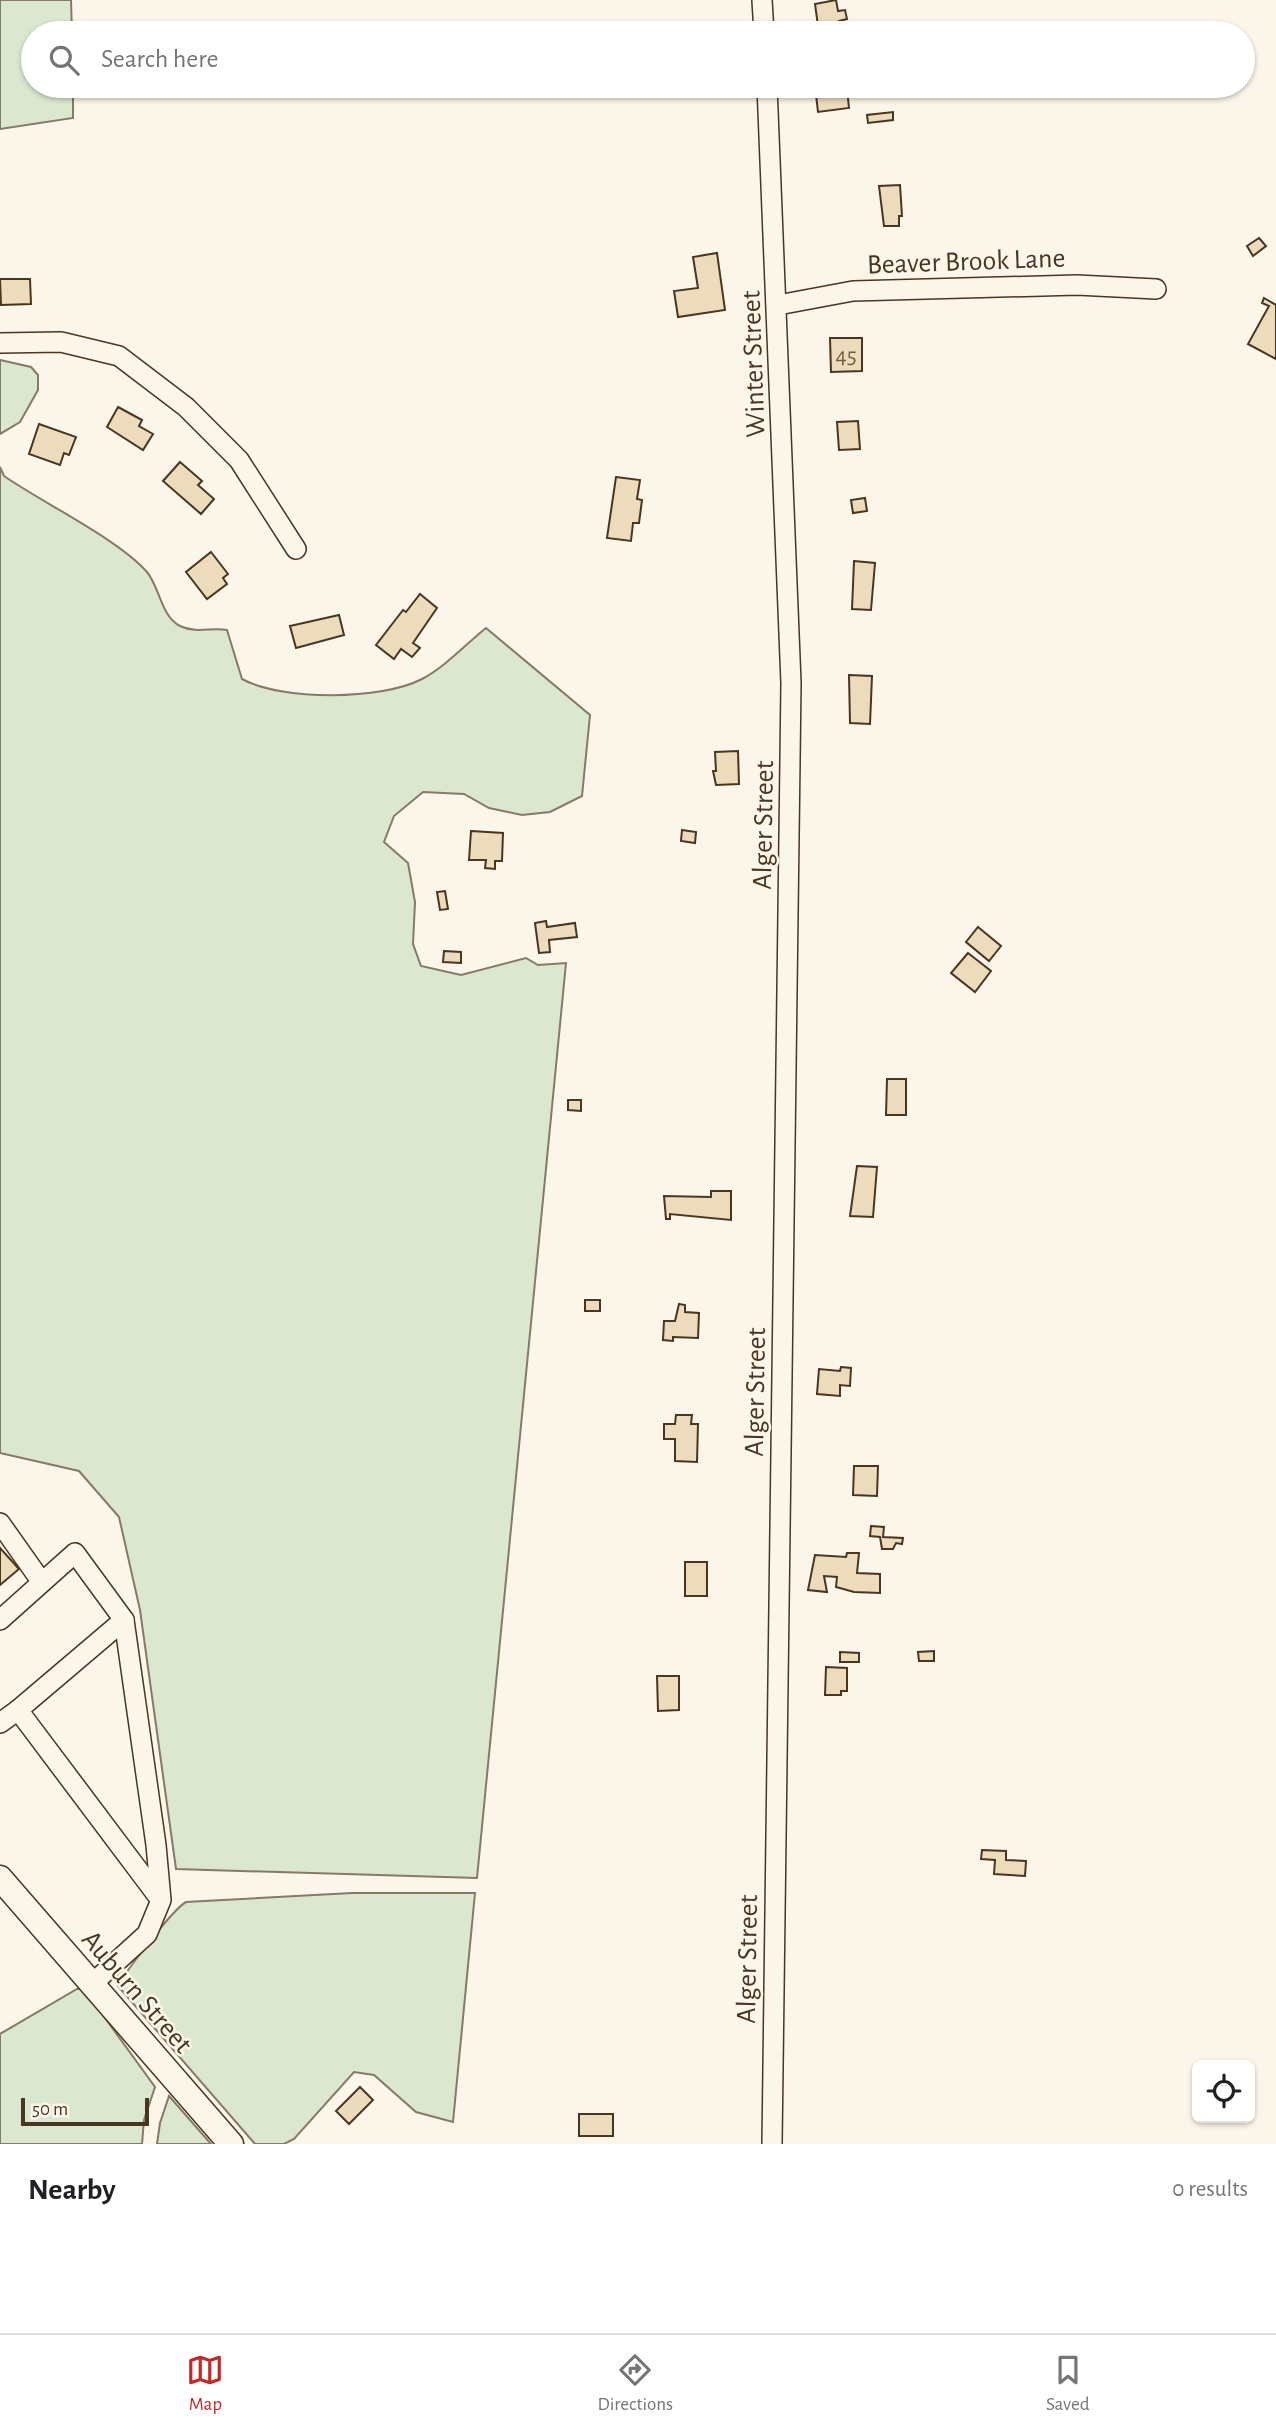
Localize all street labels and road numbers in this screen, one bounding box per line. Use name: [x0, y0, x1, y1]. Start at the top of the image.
street label: Beaver Brook Lane: [866, 245, 1066, 279]
street label: Winter Street: [737, 290, 771, 438]
street label: Alger Street: [749, 760, 779, 890]
street label: Alger Street: [741, 1327, 771, 1457]
street label: Alger Street: [733, 1894, 763, 2024]
street label: Auburn Street: [76, 1926, 197, 2059]

